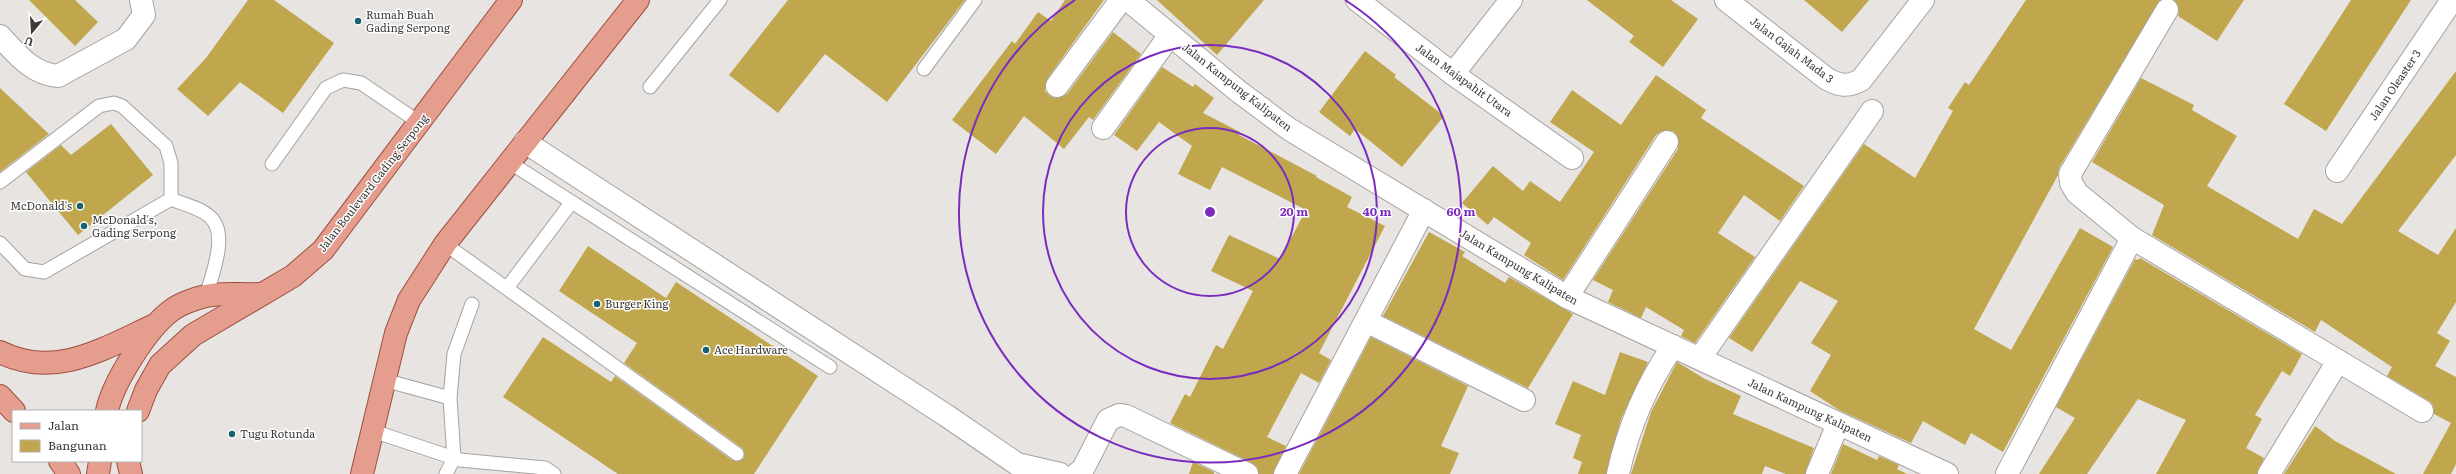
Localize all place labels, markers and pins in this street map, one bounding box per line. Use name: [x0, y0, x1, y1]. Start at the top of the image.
place label: Rumah Buah Gading Serpong: [366, 6, 451, 35]
marker: Rumah Buah Gading Serpong: [353, 16, 363, 26]
place label: McDonald's: [10, 197, 72, 213]
marker: McDonald's: [75, 201, 85, 211]
centre of rings: [1203, 205, 1217, 219]
place label: McDonald's, Gading Serpong: [92, 211, 177, 240]
marker: McDonald's, Gading Serpong: [79, 221, 89, 231]
place label: Burger King: [605, 295, 670, 311]
marker: Burger King: [592, 299, 602, 309]
place label: Ace Hardware: [714, 341, 788, 357]
marker: Ace Hardware: [701, 345, 711, 355]
place label: Tugu Rotunda: [240, 425, 315, 441]
marker: Tugu Rotunda: [227, 429, 237, 439]

